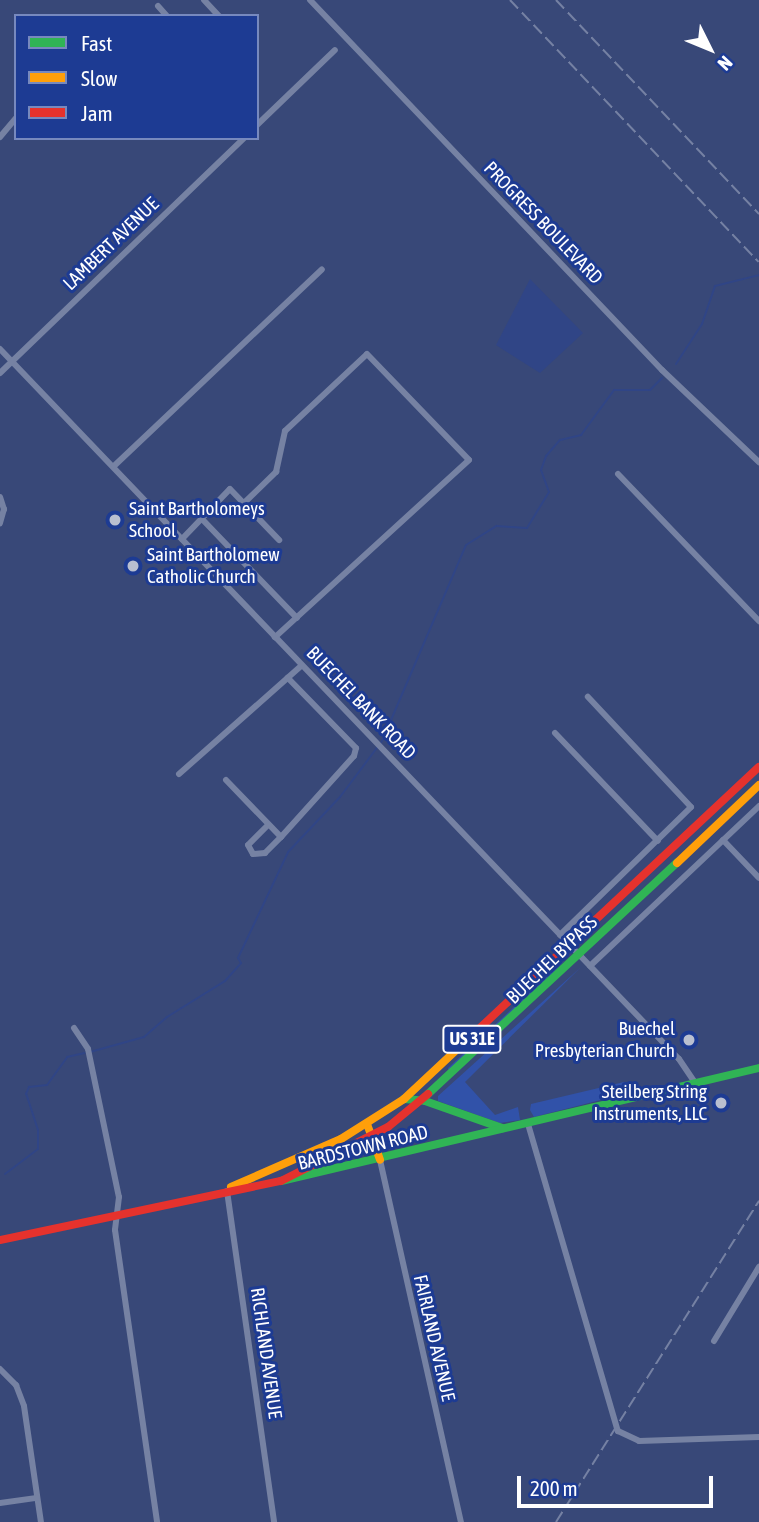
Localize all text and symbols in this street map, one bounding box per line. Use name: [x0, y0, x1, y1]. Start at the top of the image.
legend: [14, 14, 259, 140]
north arrow: [675, 14, 745, 84]
text: Fast: [81, 31, 112, 55]
text: N: [713, 52, 737, 75]
text: Slow: [81, 66, 117, 90]
text: Jam: [81, 101, 113, 125]
street label: PROGRESS BOULEVARD: [479, 157, 607, 289]
street label: LAMBERT AVENUE: [59, 193, 163, 295]
place label: Saint Bartholomeys School: [129, 498, 265, 542]
marker: Saint Bartholomeys School: [107, 512, 123, 528]
place label: Saint Bartholomew Catholic Church: [147, 544, 280, 588]
marker: Saint Bartholomew Catholic Church: [125, 558, 141, 574]
street label: BUECHEL BANK ROAD: [301, 642, 421, 764]
street label: BUECHEL BYPASS: [502, 911, 602, 1009]
place label: Buechel Presbyterian Church: [535, 1018, 675, 1062]
road number: US 31E: [442, 1024, 502, 1054]
marker: Buechel Presbyterian Church: [681, 1032, 697, 1048]
place label: Steilberg String Instruments, LLC: [593, 1081, 707, 1125]
marker: Steilberg String Instruments, LLC: [713, 1095, 729, 1111]
street label: BARDSTOWN ROAD: [296, 1121, 430, 1175]
street label: FAIRLAND AVENUE: [408, 1273, 460, 1403]
street label: RICHLAND AVENUE: [246, 1286, 286, 1420]
scale bar: [521, 1462, 717, 1506]
text: 200 m: [530, 1476, 578, 1500]

